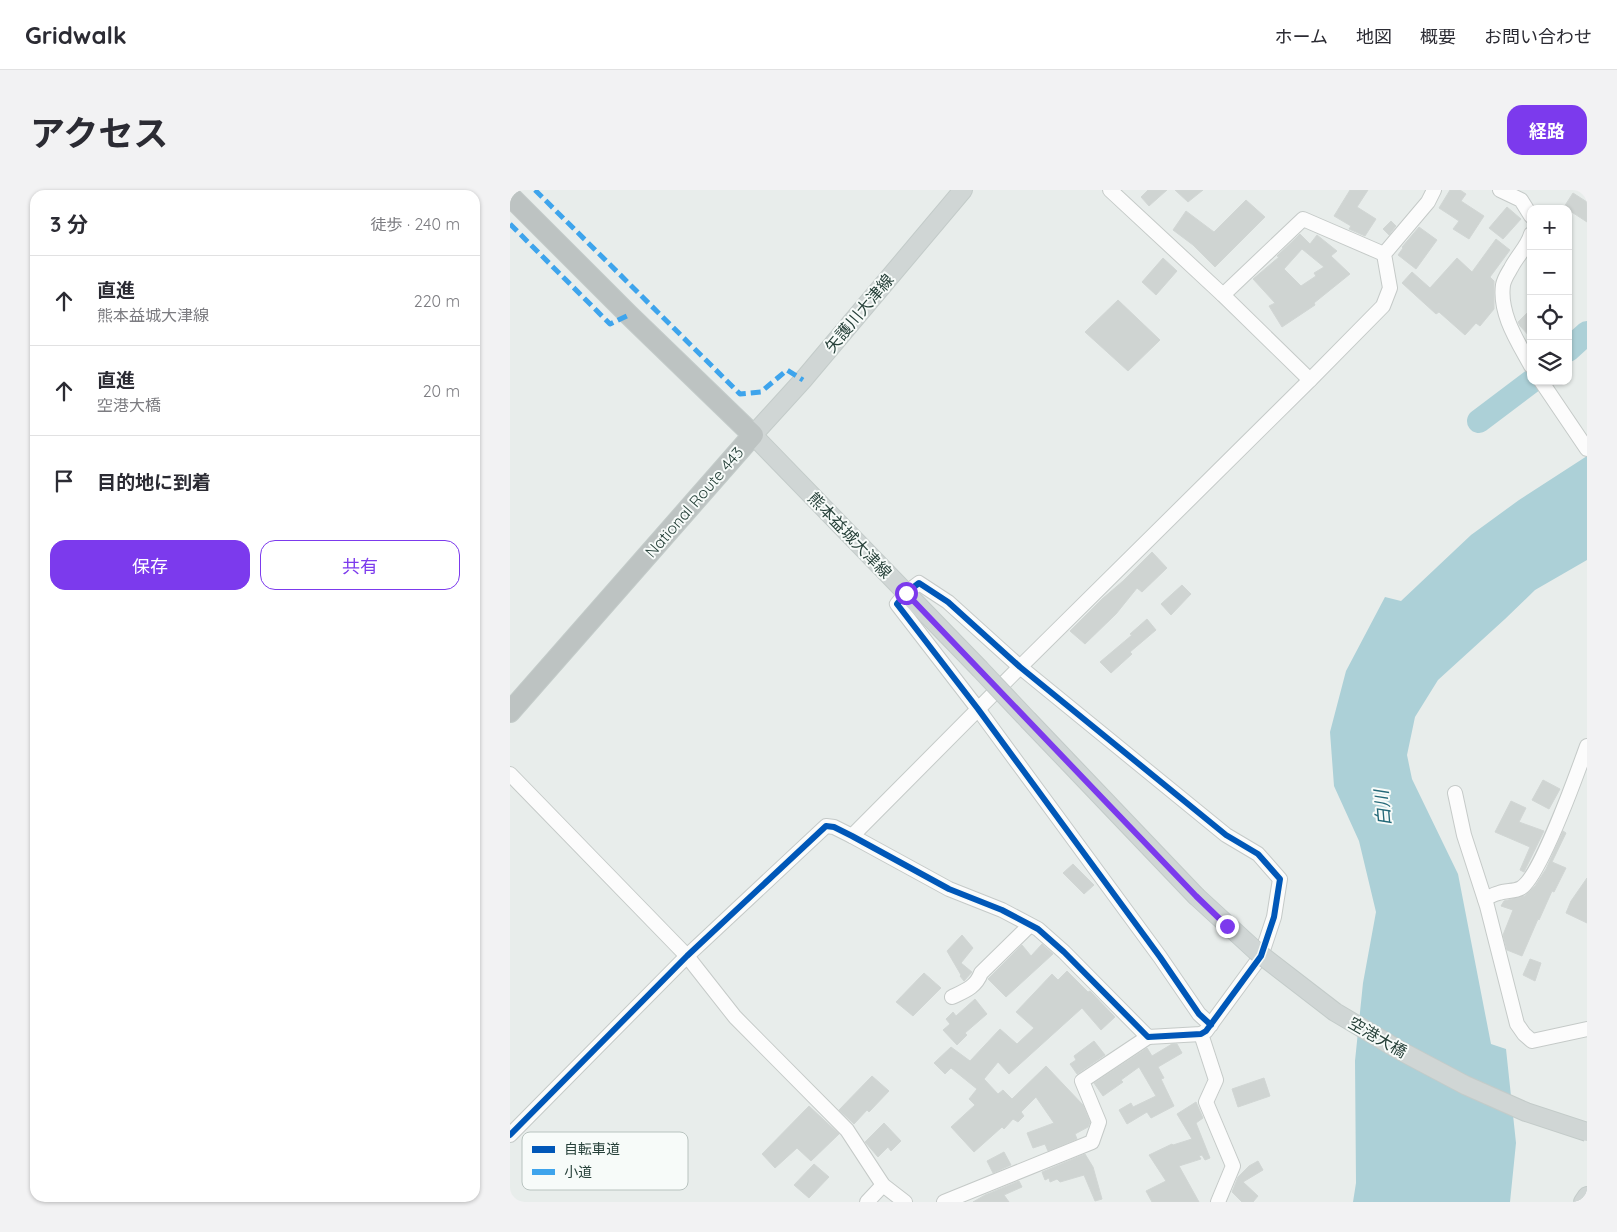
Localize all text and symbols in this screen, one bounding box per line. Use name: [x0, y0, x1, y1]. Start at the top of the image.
text: Gridwalk: [25, 20, 127, 50]
text: ホーム: [1275, 25, 1328, 48]
text: 地図: [1356, 25, 1392, 48]
text: 概要: [1420, 25, 1456, 48]
text: お問い合わせ: [1484, 25, 1592, 48]
button: 経路: [1507, 105, 1587, 155]
text: アクセス: [30, 111, 168, 155]
map controls: [1527, 205, 1572, 385]
button: +: [1527, 205, 1572, 250]
text: 3 分: [50, 211, 88, 237]
text: 徒歩 · 240 m: [371, 214, 460, 234]
button: −: [1527, 250, 1572, 295]
street label: 矢護川大津線: [820, 270, 898, 356]
text: 直進: [97, 278, 135, 302]
icon: ahead: [50, 287, 78, 315]
text: 220 m: [414, 291, 460, 311]
button: locate: [1527, 295, 1572, 340]
text: 熊本益城大津線: [97, 305, 209, 325]
button: layers: [1527, 340, 1572, 385]
text: 直進: [97, 368, 135, 392]
icon: ahead: [50, 377, 78, 405]
text: 20 m: [423, 381, 460, 401]
text: 空港大橋: [97, 395, 161, 415]
street label: National Route 443: [640, 443, 748, 561]
icon: arrive: [50, 467, 78, 495]
text: 目的地に到着: [97, 470, 211, 494]
street label: 熊本益城大津線: [804, 488, 896, 582]
button: 保存: [50, 540, 250, 590]
button: 共有: [260, 540, 460, 590]
route start: [895, 582, 918, 605]
water label: 白川: [1369, 787, 1396, 827]
route end: [1216, 915, 1239, 938]
street label: 空港大橋: [1345, 1012, 1411, 1062]
legend: [522, 1132, 688, 1190]
text: 自転車道: [564, 1140, 620, 1158]
text: 小道: [564, 1163, 592, 1181]

